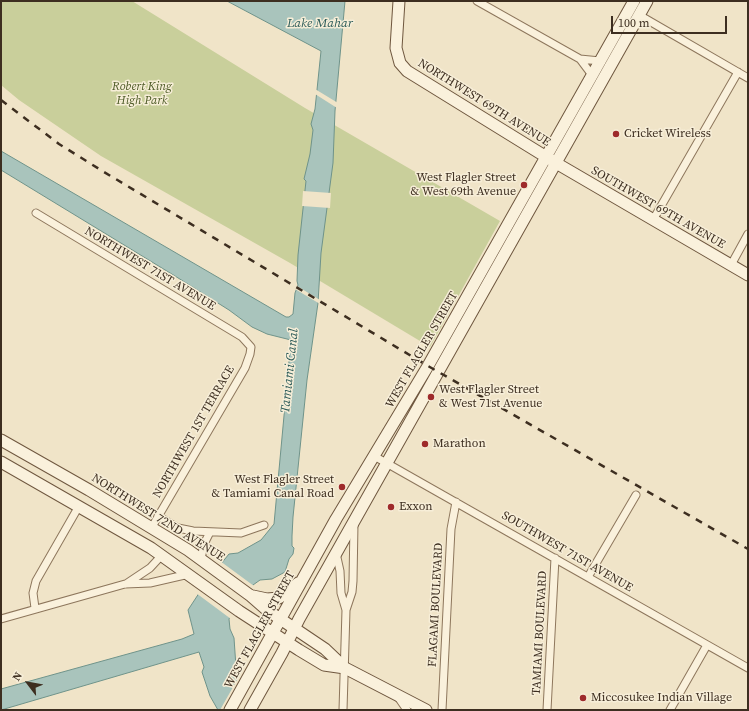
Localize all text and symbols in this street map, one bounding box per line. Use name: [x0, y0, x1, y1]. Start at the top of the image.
scale bar: [613, 8, 729, 34]
text: 100 m: [618, 15, 650, 31]
water label: Lake Mahar: [287, 16, 353, 32]
street label: NORTHWEST 69TH AVENUE: [415, 56, 553, 150]
park label: Robert King High Park: [112, 80, 172, 108]
place label: Cricket Wireless: [624, 127, 711, 141]
marker: Cricket Wireless: [611, 129, 621, 139]
street label: SOUTHWEST 69TH AVENUE: [588, 164, 728, 252]
place label: West Flagler Street & West 69th Avenue: [411, 171, 516, 199]
marker: West Flagler Street & West 69th Avenue: [519, 180, 529, 190]
street label: NORTHWEST 71ST AVENUE: [82, 224, 218, 314]
street label: WEST FLAGLER STREET: [383, 289, 461, 411]
water label: Tamiami Canal: [278, 328, 302, 414]
street label: NORTHWEST 1ST TERRACE: [150, 363, 238, 501]
place label: West Flagler Street & West 71st Avenue: [439, 383, 542, 411]
marker: West Flagler Street & West 71st Avenue: [426, 392, 436, 402]
place label: Marathon: [433, 437, 486, 451]
marker: Marathon: [420, 439, 430, 449]
street label: NORTHWEST 72ND AVENUE: [89, 471, 227, 565]
place label: West Flagler Street & Tamiami Canal Road: [212, 473, 334, 501]
marker: West Flagler Street & Tamiami Canal Road: [337, 482, 347, 492]
place label: Exxon: [399, 500, 433, 514]
marker: Exxon: [386, 502, 396, 512]
street label: SOUTHWEST 71ST AVENUE: [499, 509, 635, 595]
street label: FLAGAMI BOULEVARD: [426, 543, 446, 667]
street label: WEST FLAGLER STREET: [222, 569, 298, 691]
street label: TAMIAMI BOULEVARD: [530, 571, 550, 695]
north arrow: [8, 663, 48, 703]
text: N: [9, 669, 26, 684]
place label: Miccosukee Indian Village: [591, 691, 732, 705]
marker: Miccosukee Indian Village: [578, 693, 588, 703]

